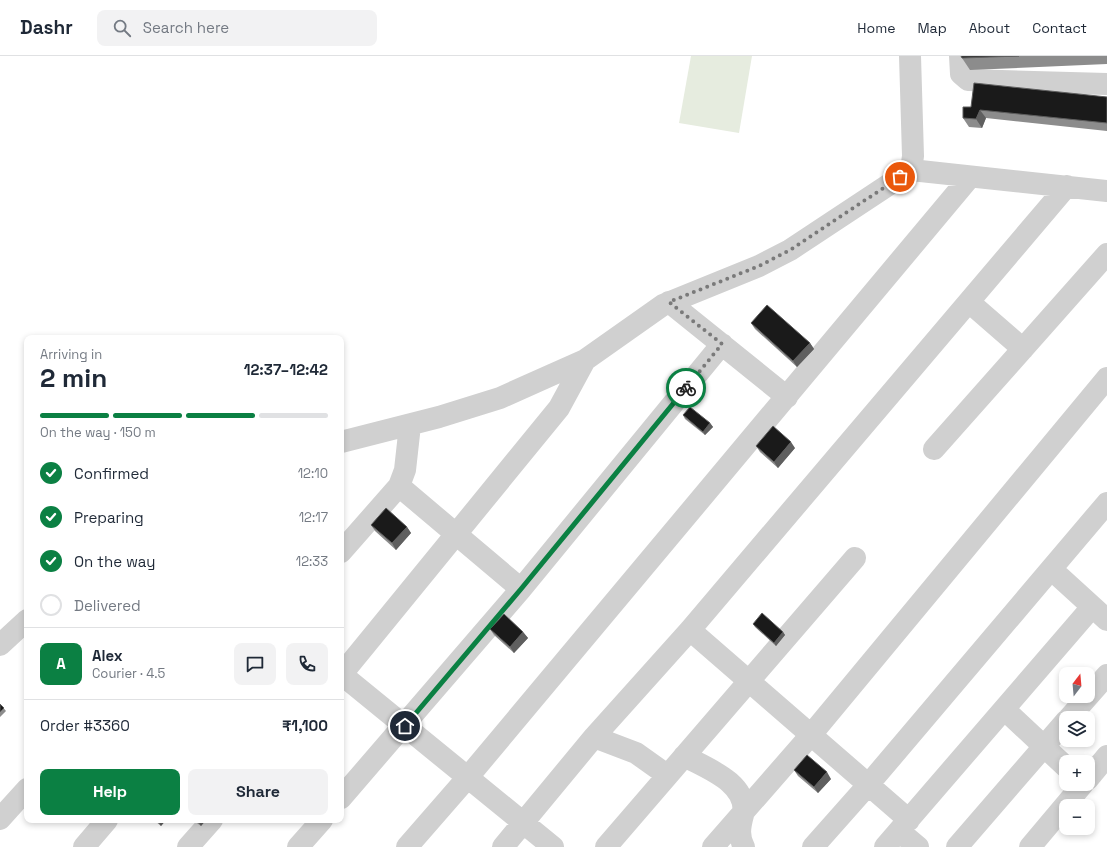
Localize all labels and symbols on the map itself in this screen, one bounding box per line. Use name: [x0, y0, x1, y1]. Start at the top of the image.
pin: [883, 160, 917, 194]
courier: [666, 368, 706, 408]
north arrow: [1059, 667, 1095, 703]
pin: [388, 709, 422, 743]

